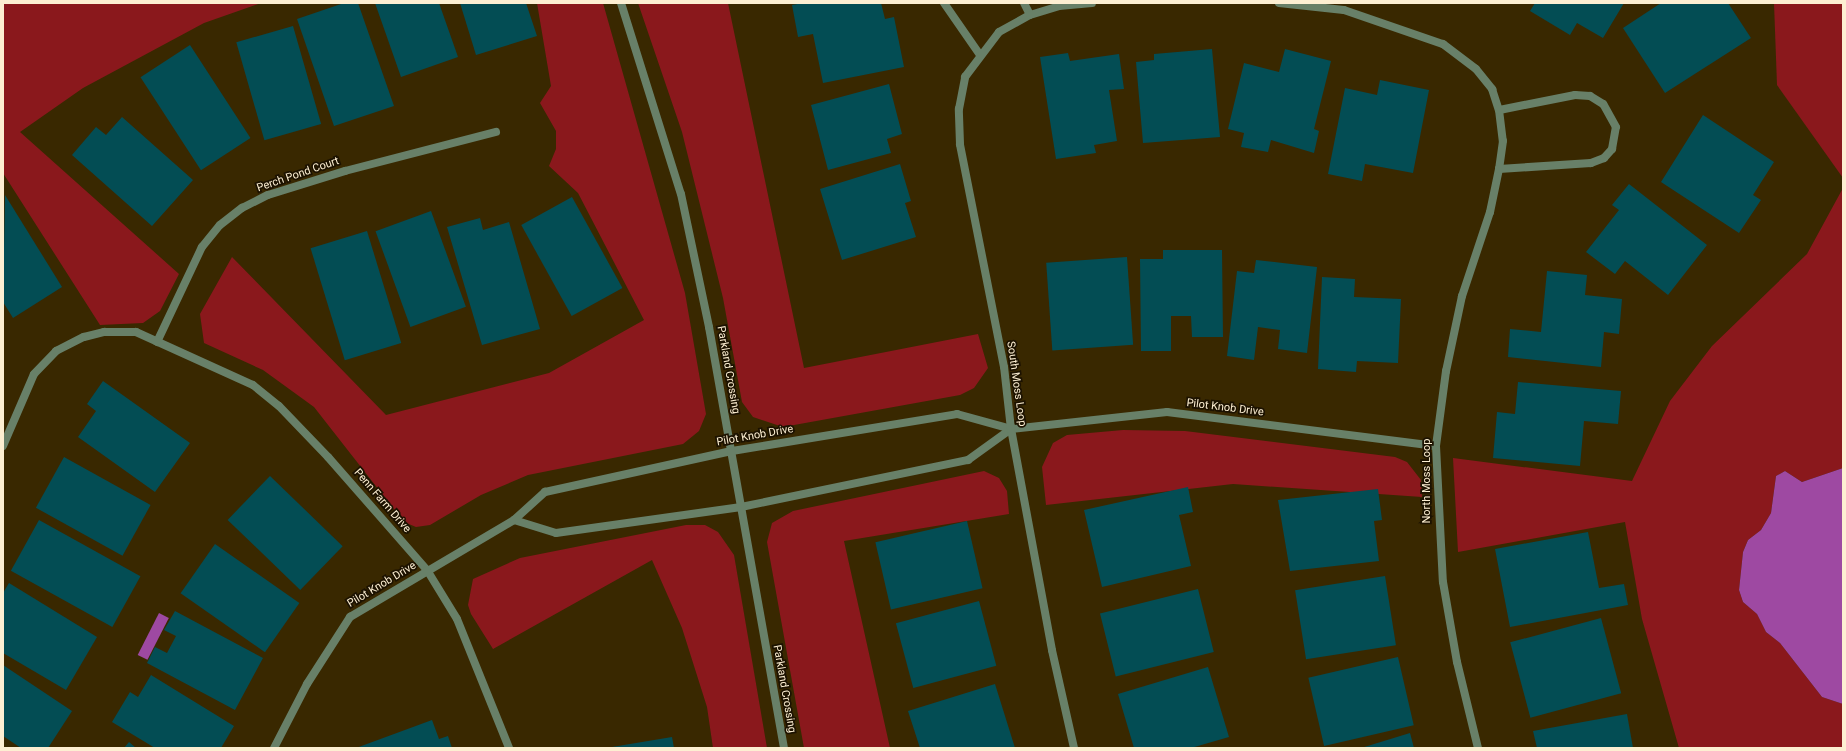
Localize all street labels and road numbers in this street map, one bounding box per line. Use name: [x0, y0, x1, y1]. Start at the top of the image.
street label: Perch Pond Court: [255, 155, 341, 195]
street label: Parkland Crossing: [714, 325, 742, 415]
street label: South Moss Loop: [1003, 341, 1029, 427]
street label: Pilot Knob Drive: [1186, 397, 1264, 419]
street label: Pilot Knob Drive: [716, 423, 794, 449]
street label: North Moss Loop: [1420, 438, 1434, 524]
street label: Penn Farm Drive: [351, 466, 413, 536]
street label: Pilot Knob Drive: [345, 559, 419, 611]
street label: Parkland Crossing: [770, 644, 798, 734]

